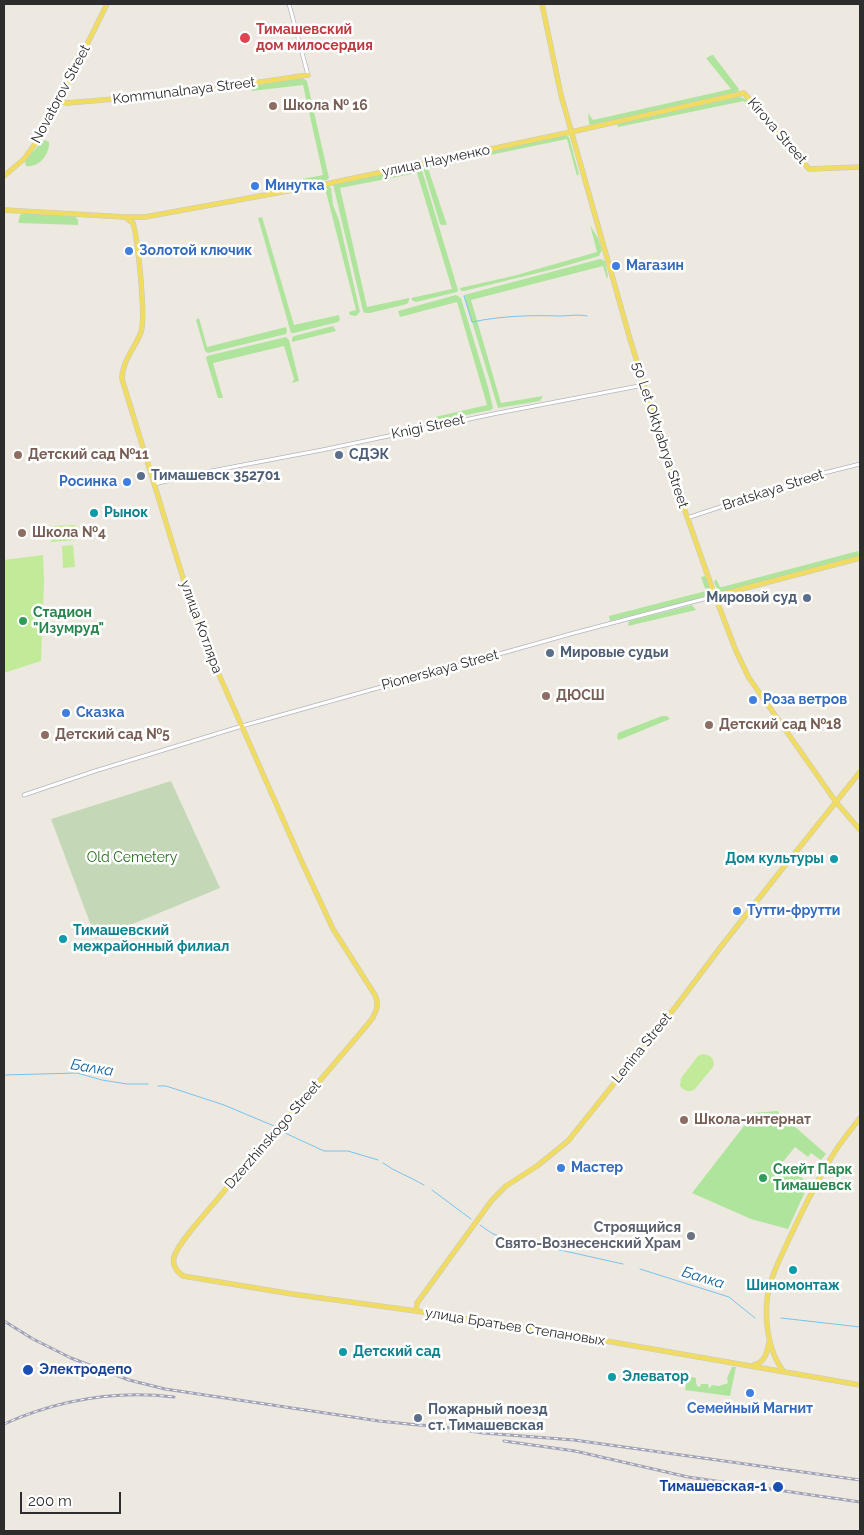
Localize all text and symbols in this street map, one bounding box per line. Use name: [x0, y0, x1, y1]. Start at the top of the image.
place label: Тимашевский дом милосердия: [256, 22, 373, 54]
marker: Тимашевский дом милосердия: [238, 31, 252, 45]
street label: Novatorov Street: [28, 42, 94, 146]
street label: Kommunalnaya Street: [112, 74, 256, 108]
street label: Kirova Street: [744, 95, 810, 167]
place label: Школа № 16: [283, 98, 368, 114]
marker: Школа № 16: [267, 100, 279, 112]
street label: улица Науменко: [381, 141, 491, 181]
place label: Минутка: [265, 178, 325, 194]
marker: Минутка: [249, 180, 261, 192]
place label: Золотой ключик: [139, 243, 252, 259]
marker: Золотой ключик: [123, 245, 135, 257]
place label: Магазин: [626, 258, 684, 274]
marker: Магазин: [610, 260, 622, 272]
street label: 50 Let Oktyabrya Street: [628, 360, 692, 510]
street label: Knigi Street: [390, 411, 466, 443]
place label: Детский сад №11: [28, 447, 149, 463]
place label: СДЭК: [349, 447, 389, 463]
marker: Детский сад №11: [12, 449, 24, 461]
marker: СДЭК: [333, 449, 345, 461]
street label: Bratskaya Street: [720, 466, 826, 514]
place label: Тимашевск 352701: [151, 468, 280, 484]
marker: Тимашевск 352701: [135, 470, 147, 482]
place label: Росинка: [59, 474, 117, 490]
marker: Росинка: [121, 476, 133, 488]
place label: Рынок: [104, 505, 148, 521]
marker: Рынок: [88, 507, 100, 519]
place label: Школа №4: [32, 525, 106, 541]
marker: Школа №4: [16, 527, 28, 539]
street label: улица Котляра: [176, 578, 226, 676]
place label: Мировой суд: [706, 590, 797, 606]
marker: Мировой суд: [801, 592, 813, 604]
place label: Стадион "Изумруд": [33, 605, 104, 638]
marker: Стадион "Изумруд": [17, 615, 29, 627]
place label: Мировые судьи: [560, 645, 669, 661]
street label: Pionerskaya Street: [380, 646, 500, 694]
marker: Мировые судьи: [544, 647, 556, 659]
place label: ДЮСШ: [556, 688, 605, 704]
marker: ДЮСШ: [540, 690, 552, 702]
place label: Роза ветров: [763, 692, 847, 708]
marker: Роза ветров: [747, 694, 759, 706]
place label: Сказка: [76, 705, 124, 721]
marker: Сказка: [60, 707, 72, 719]
place label: Детский сад №18: [719, 717, 841, 733]
marker: Детский сад №18: [703, 719, 715, 731]
place label: Детский сад №5: [55, 727, 170, 743]
marker: Детский сад №5: [39, 729, 51, 741]
park label: Old Cemetery: [87, 850, 177, 866]
place label: Дом культуры: [725, 851, 824, 867]
marker: Дом культуры: [828, 853, 840, 865]
place label: Тутти-фрутти: [747, 903, 840, 919]
marker: Тутти-фрутти: [731, 905, 743, 917]
place label: Тимашевский межрайонный филиал: [73, 923, 229, 956]
marker: Тимашевский межрайонный филиал: [57, 933, 69, 945]
street label: Lenina Street: [609, 1009, 675, 1087]
water label: Балка: [69, 1056, 115, 1080]
street label: Dzerzhinskogo Street: [222, 1078, 324, 1192]
place label: Школа-интернат: [694, 1112, 811, 1128]
marker: Школа-интернат: [678, 1114, 690, 1126]
place label: Мастер: [571, 1160, 623, 1176]
marker: Мастер: [555, 1162, 567, 1174]
place label: Скейт Парк Тимашевск: [773, 1162, 853, 1194]
marker: Скейт Парк Тимашевск: [757, 1172, 769, 1184]
place label: Строящийся Свято-Вознесенский Храм: [495, 1220, 681, 1252]
marker: Строящийся Свято-Вознесенский Храм: [685, 1230, 697, 1242]
water label: Балка: [680, 1263, 726, 1293]
marker: Шиномонтаж: [787, 1264, 799, 1276]
place label: Шиномонтаж: [746, 1278, 840, 1294]
street label: улица Братьев Степановых: [424, 1304, 606, 1350]
place label: Детский сад: [353, 1344, 441, 1360]
marker: Детский сад: [337, 1346, 349, 1358]
place label: Электродепо: [39, 1362, 132, 1378]
marker: Электродепо: [21, 1363, 35, 1377]
place label: Элеватор: [622, 1369, 689, 1385]
marker: Элеватор: [606, 1371, 618, 1383]
marker: Семейный Магнит: [744, 1387, 756, 1399]
place label: Семейный Магнит: [687, 1401, 813, 1417]
place label: Пожарный поезд ст. Тимашевская: [428, 1402, 547, 1434]
marker: Пожарный поезд ст. Тимашевская: [412, 1412, 424, 1424]
place label: Тимашевская-1: [659, 1479, 767, 1495]
marker: Тимашевская-1: [771, 1480, 785, 1494]
scale bar: [22, 1482, 124, 1514]
text: 200 m: [28, 1492, 72, 1510]

